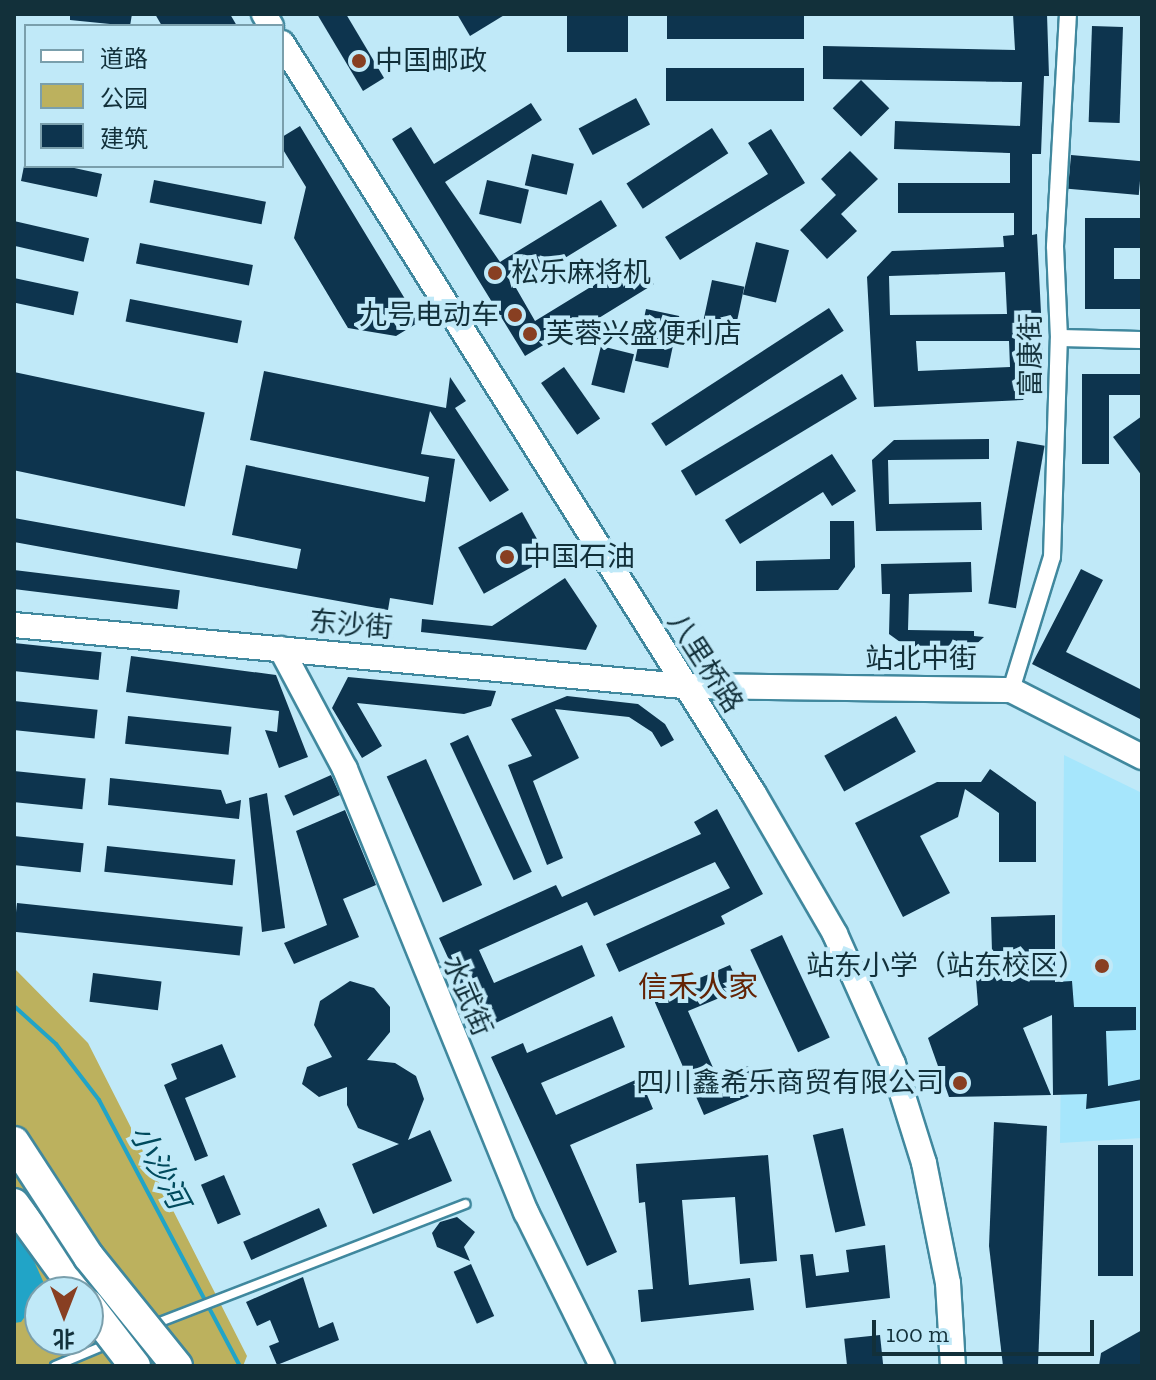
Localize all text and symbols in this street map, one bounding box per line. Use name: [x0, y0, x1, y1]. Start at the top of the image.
legend: [24, 24, 284, 168]
text: 道路: [100, 44, 148, 73]
place label: 中国邮政: [375, 44, 487, 78]
marker: 中国邮政: [350, 52, 368, 70]
text: 公园: [100, 84, 148, 113]
text: 建筑: [100, 124, 148, 153]
place label: 松乐麻将机: [511, 256, 651, 290]
marker: 松乐麻将机: [486, 264, 504, 282]
place label: 九号电动车: [359, 298, 499, 332]
marker: 九号电动车: [506, 306, 524, 324]
street label: 富康街: [1014, 313, 1048, 397]
place label: 芙蓉兴盛便利店: [546, 317, 742, 351]
marker: 芙蓉兴盛便利店: [521, 325, 539, 343]
place label: 中国石油: [523, 540, 635, 574]
marker: 中国石油: [498, 548, 516, 566]
street label: 东沙街: [308, 605, 394, 645]
street label: 八里桥路: [660, 607, 750, 719]
street label: 站北中街: [865, 642, 977, 676]
place label: 站东小学（站东校区）: [806, 949, 1086, 983]
street label: 水武街: [435, 951, 499, 1041]
marker: 站东小学（站东校区）: [1093, 957, 1111, 975]
district label: 信禾人家: [638, 969, 758, 1005]
place label: 四川鑫希乐商贸有限公司: [636, 1066, 944, 1100]
marker: 四川鑫希乐商贸有限公司: [951, 1074, 969, 1092]
water label: 小沙河: [122, 1119, 196, 1215]
north arrow: [24, 1276, 104, 1356]
scale bar: [876, 1304, 1098, 1354]
text: 100 m: [886, 1319, 949, 1348]
text: 北: [53, 1325, 75, 1352]

